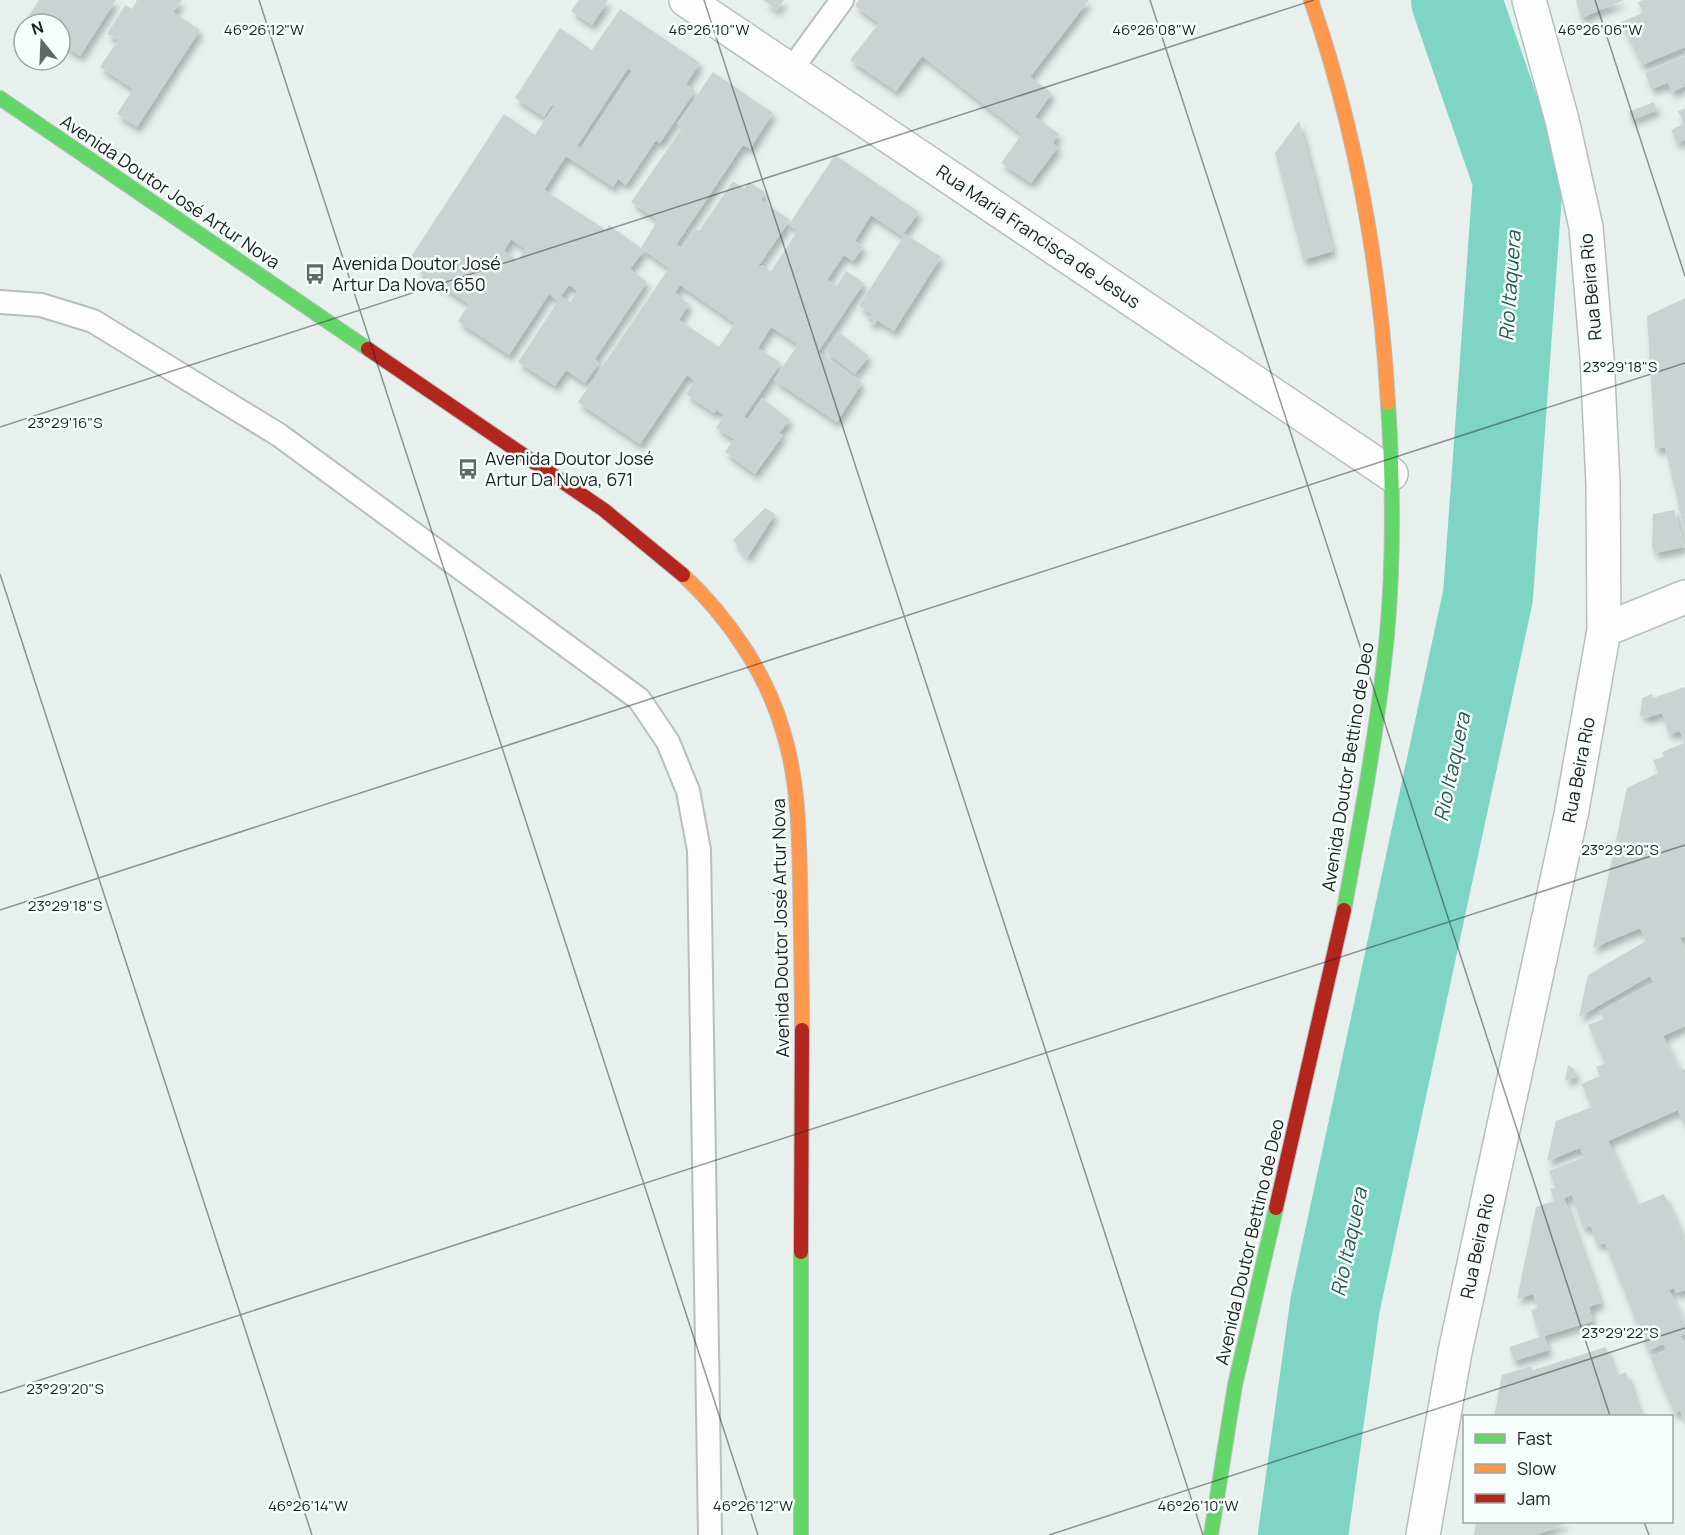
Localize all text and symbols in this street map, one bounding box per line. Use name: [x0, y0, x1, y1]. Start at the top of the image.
north arrow: [12, 12, 72, 72]
text: N: [28, 15, 46, 40]
text: 46°26'12"W: [224, 19, 304, 40]
text: 46°26'10"W: [669, 19, 749, 40]
text: 46°26'08"W: [1112, 19, 1196, 40]
text: 46°26'06"W: [1558, 19, 1642, 40]
street label: Avenida Doutor José Artur Nova: [56, 109, 285, 274]
street label: Rua Maria Francisca de Jesus: [932, 159, 1145, 313]
water label: Rio Itaquera: [1492, 229, 1527, 342]
street label: Rua Beira Rio: [1573, 233, 1607, 342]
place label: Avenida Doutor José Artur Da Nova, 650: [332, 251, 501, 296]
bus stop icon: Avenida Doutor José Artur Da Nova, 650: [303, 262, 327, 286]
text: 23°29'18"S: [1583, 356, 1657, 377]
text: 23°29'16"S: [28, 412, 102, 433]
place label: Avenida Doutor José Artur Da Nova, 671: [485, 446, 654, 491]
bus stop icon: Avenida Doutor José Artur Da Nova, 671: [456, 457, 480, 481]
street label: Avenida Doutor Bettino de Deo: [1315, 641, 1379, 893]
water label: Rio Itaquera: [1427, 709, 1476, 824]
street label: Rua Beira Rio: [1556, 715, 1600, 825]
street label: Avenida Doutor José Artur Nova: [766, 798, 794, 1058]
text: 23°29'20"S: [1581, 839, 1659, 860]
text: 23°29'18"S: [28, 895, 102, 916]
street label: Avenida Doutor Bettino de Deo: [1209, 1116, 1289, 1367]
water label: Rio Itaquera: [1324, 1184, 1373, 1299]
street label: Rua Beira Rio: [1454, 1191, 1500, 1301]
text: 23°29'22"S: [1582, 1322, 1658, 1343]
text: 23°29'20"S: [26, 1378, 104, 1399]
legend: [1463, 1415, 1673, 1523]
text: Fast: [1517, 1426, 1552, 1450]
text: Slow: [1517, 1456, 1557, 1480]
text: Jam: [1517, 1486, 1551, 1510]
text: 46°26'14"W: [268, 1495, 348, 1516]
text: 46°26'12"W: [713, 1495, 793, 1516]
text: 46°26'10"W: [1158, 1495, 1238, 1516]

